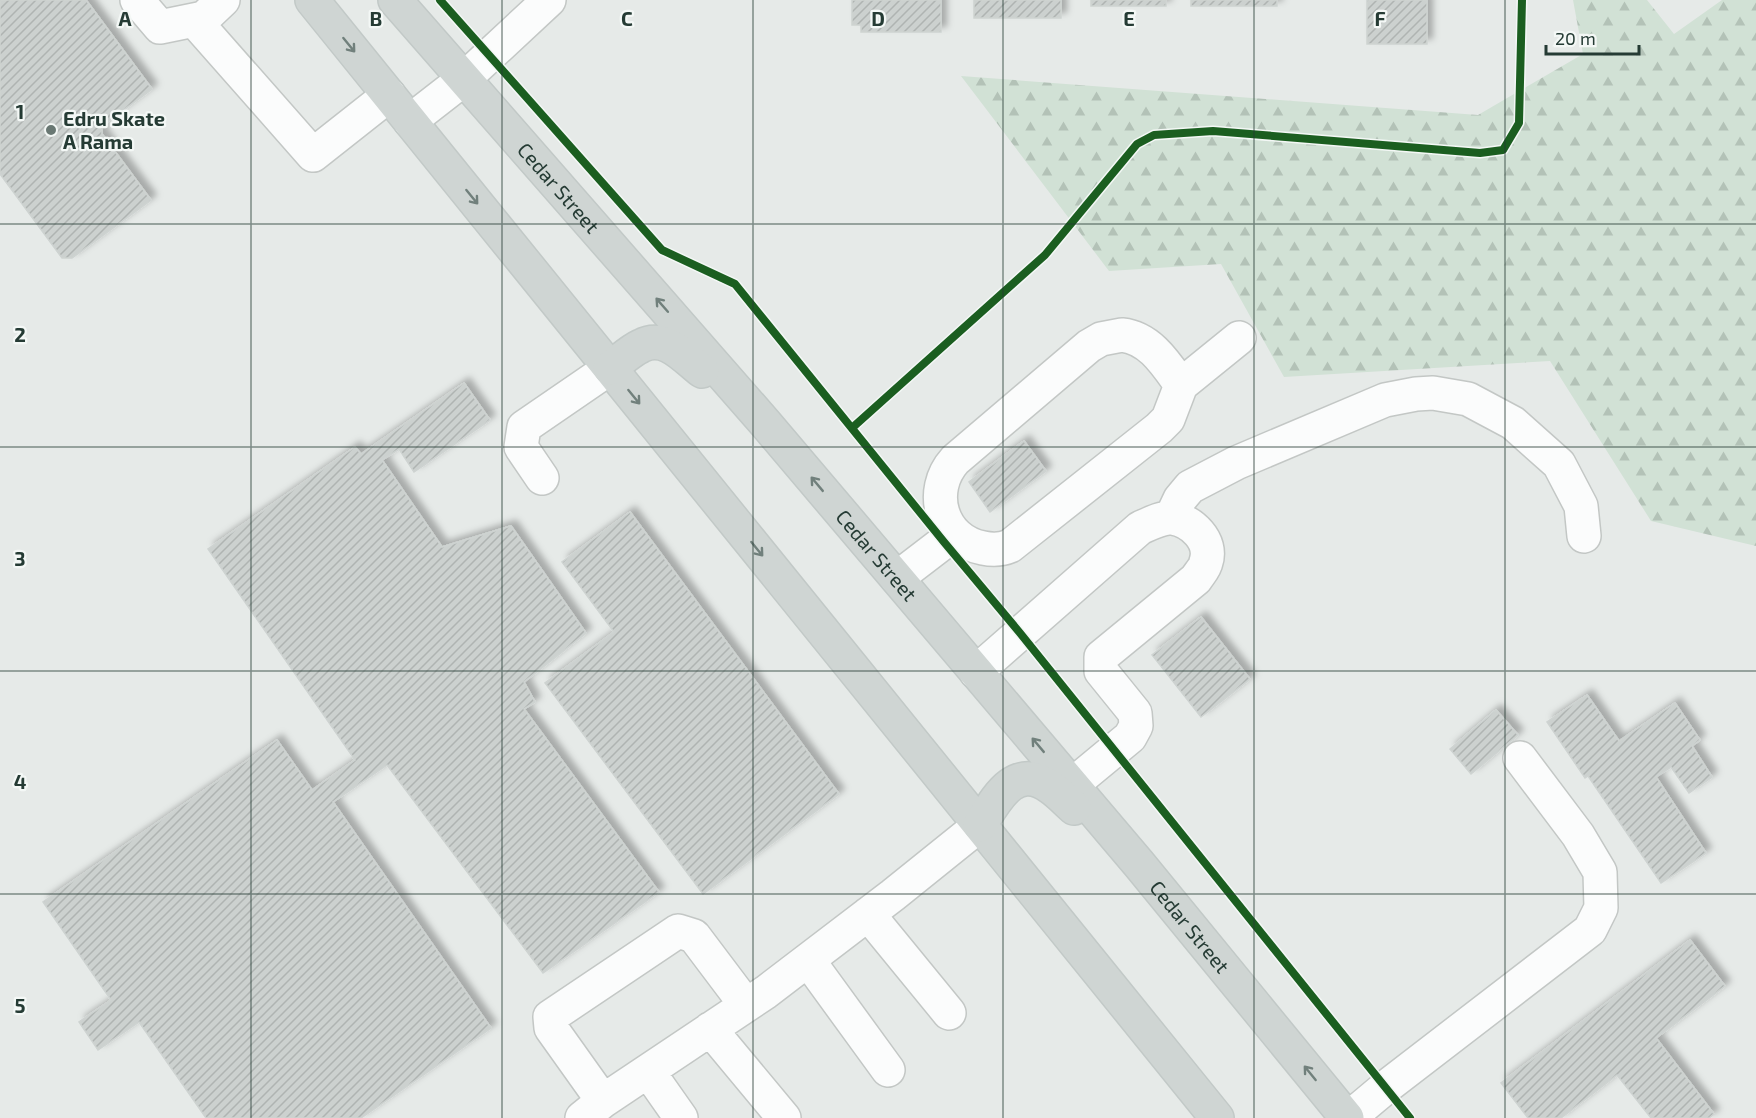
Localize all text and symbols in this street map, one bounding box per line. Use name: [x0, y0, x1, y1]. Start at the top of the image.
text: A: [118, 6, 132, 30]
text: B: [370, 6, 382, 30]
text: C: [621, 6, 633, 30]
text: D: [871, 6, 885, 30]
text: E: [1123, 6, 1135, 30]
text: F: [1374, 6, 1386, 30]
scale bar: [1546, 18, 1639, 56]
text: 20 m: [1555, 27, 1596, 49]
one-way arrow: [342, 37, 355, 53]
text: 1: [16, 99, 24, 123]
place label: Edru Skate A Rama: [63, 106, 165, 153]
marker: Edru Skate A Rama: [44, 123, 58, 137]
street label: Cedar Street: [513, 137, 605, 238]
one-way arrow: [465, 189, 478, 205]
one-way arrow: [655, 298, 669, 313]
text: 2: [14, 322, 26, 346]
one-way arrow: [627, 389, 641, 404]
one-way arrow: [810, 477, 824, 492]
street label: Cedar Street: [831, 504, 923, 606]
one-way arrow: [750, 541, 763, 557]
text: 3: [14, 546, 26, 570]
one-way arrow: [1031, 738, 1045, 753]
text: 4: [14, 769, 27, 793]
street label: Cedar Street: [1145, 875, 1235, 978]
text: 5: [14, 993, 26, 1017]
one-way arrow: [1304, 1065, 1317, 1081]

